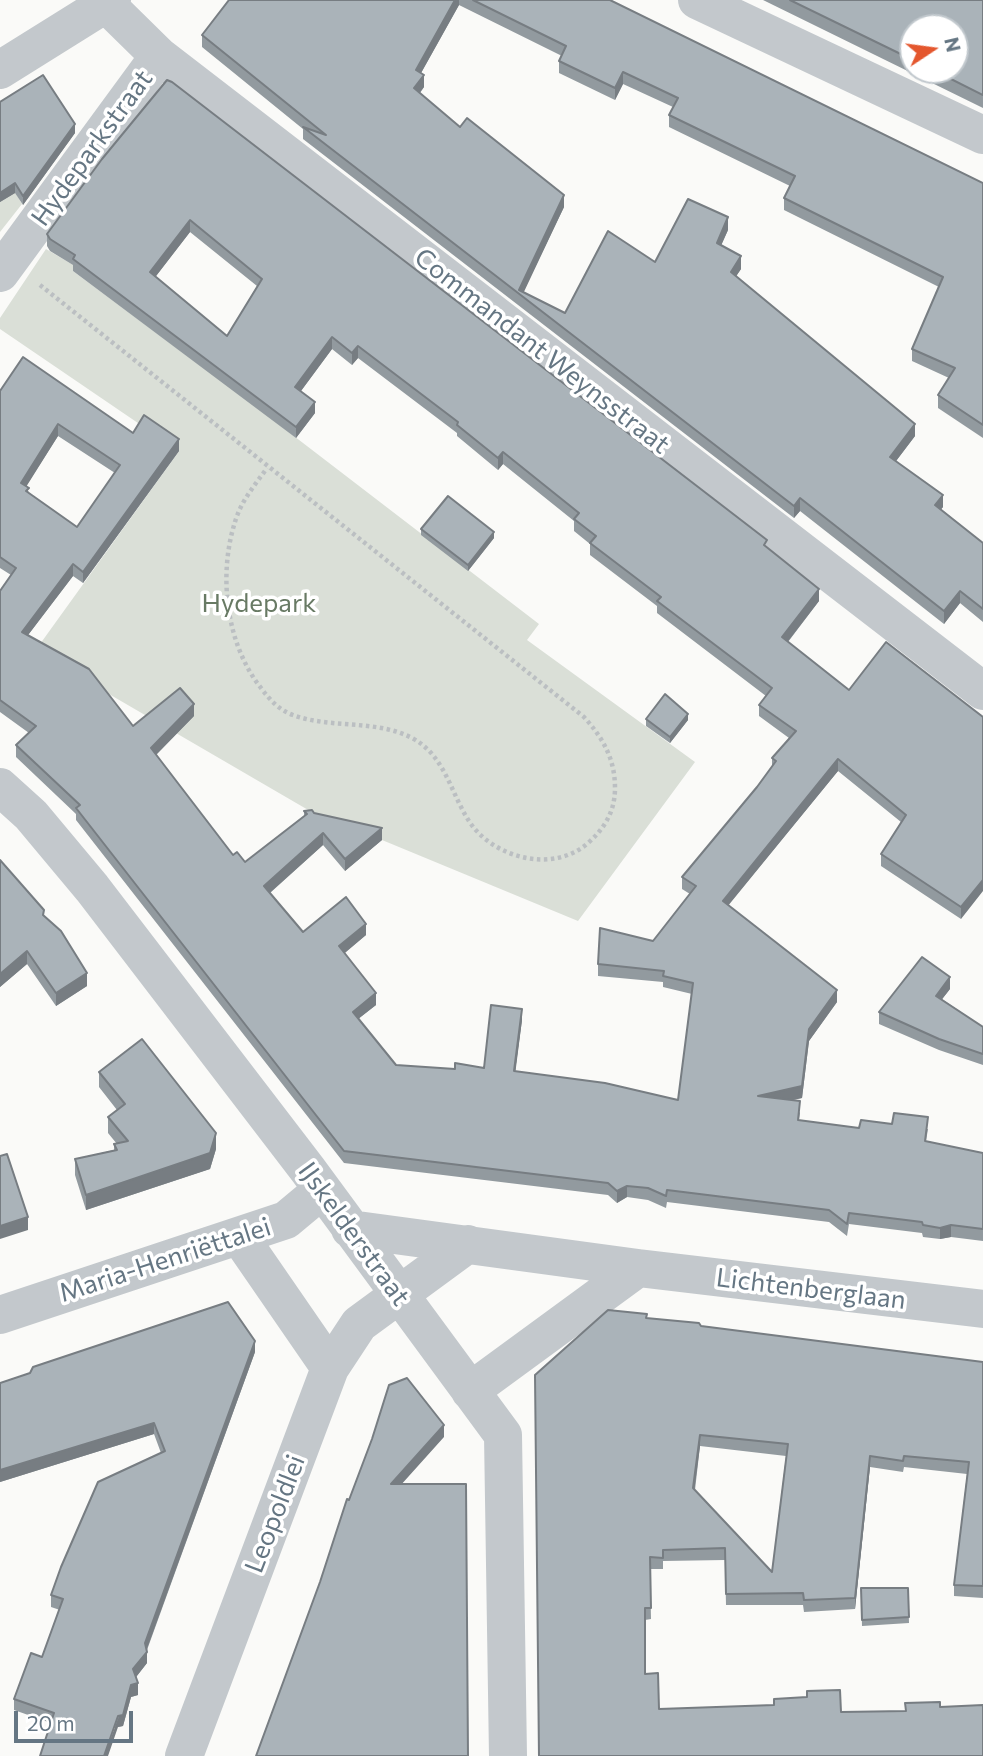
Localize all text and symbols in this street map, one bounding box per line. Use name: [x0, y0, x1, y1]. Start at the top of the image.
north arrow: [899, 14, 969, 84]
text: N: [940, 35, 966, 54]
street label: Hydeparkstraat: [25, 64, 159, 232]
street label: Commandant Weynsstraat: [408, 242, 676, 460]
park label: Hydepark: [202, 587, 316, 619]
street label: IJskelderstraat: [292, 1156, 416, 1312]
street label: Maria-Henriëttalei: [55, 1211, 275, 1309]
street label: Lichtenberglaan: [714, 1262, 908, 1316]
street label: Leopoldlei: [238, 1451, 312, 1577]
scale bar: [18, 1696, 136, 1740]
text: 20 m: [27, 1710, 75, 1735]

